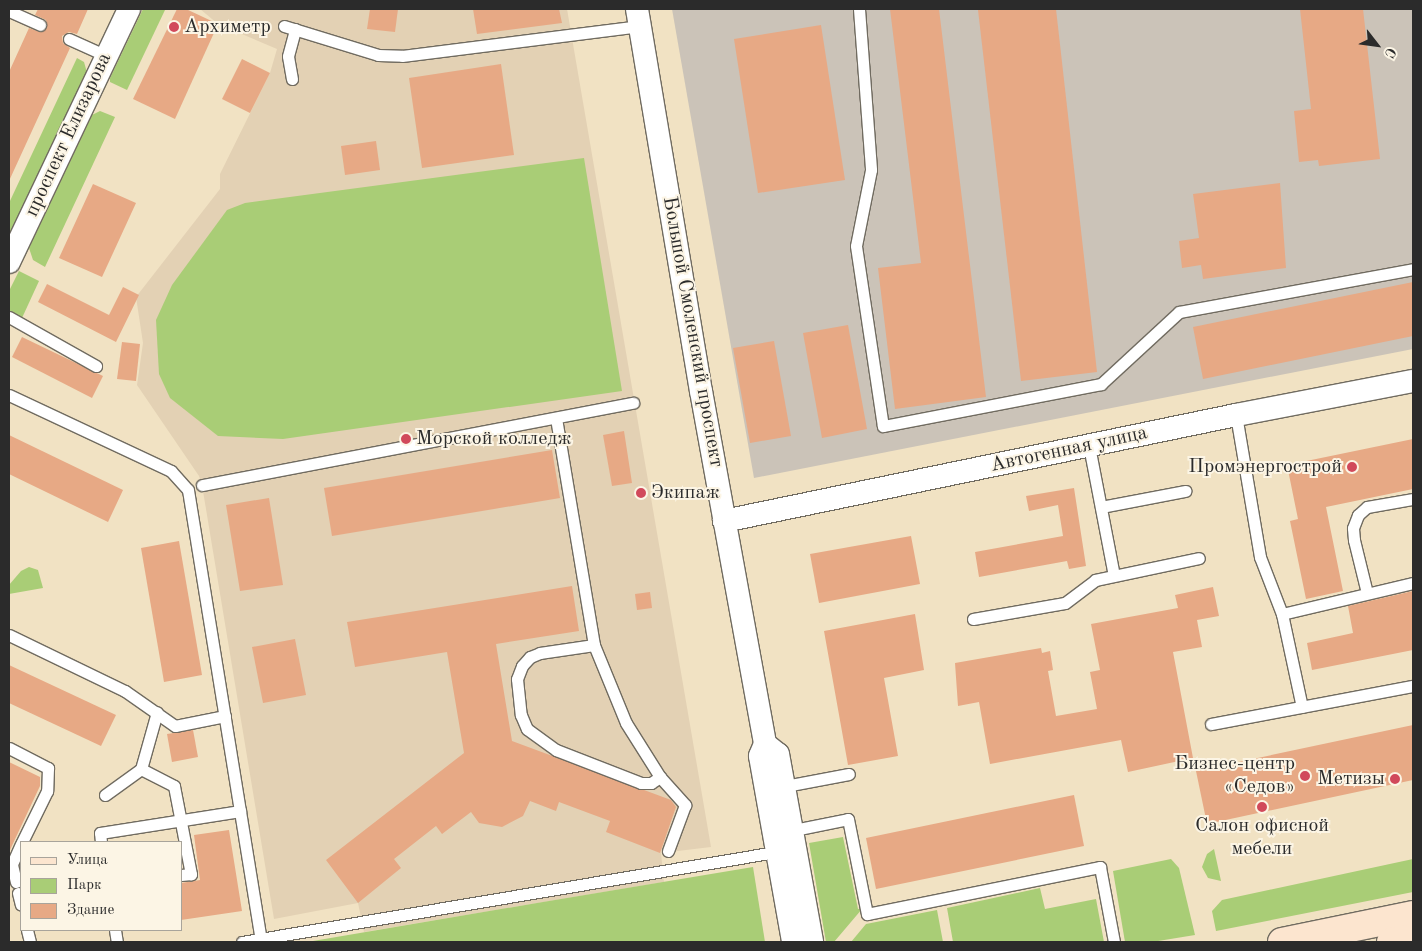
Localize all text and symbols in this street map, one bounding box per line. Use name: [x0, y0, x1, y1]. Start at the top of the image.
place label: Архиметр: [184, 15, 271, 39]
north arrow: [1352, 20, 1402, 70]
marker: Архиметр: [168, 21, 180, 33]
text: С: [1382, 45, 1398, 60]
street label: проспект Елизарова: [20, 49, 118, 221]
street label: Большой Смоленский проспект: [656, 195, 728, 469]
street label: Автогенная улица: [988, 422, 1150, 478]
place label: Морской колледж: [416, 427, 572, 451]
marker: Морской колледж: [400, 433, 412, 445]
place label: Промэнергострой: [1188, 455, 1342, 479]
marker: Промэнергострой: [1346, 461, 1358, 473]
place label: Экипаж: [651, 481, 720, 505]
marker: Экипаж: [635, 487, 647, 499]
place label: Бизнес-центр «Седов»: [1174, 752, 1295, 799]
place label: Метизы: [1317, 767, 1385, 791]
marker: Бизнес-центр «Седов»: [1299, 770, 1311, 782]
marker: Метизы: [1389, 773, 1401, 785]
marker: Салон офисной мебели: [1256, 801, 1268, 813]
place label: Салон офисной мебели: [1195, 815, 1329, 862]
legend: [20, 841, 182, 931]
text: Улица: [67, 853, 108, 868]
text: Парк: [67, 878, 102, 893]
text: Здание: [67, 903, 114, 918]

